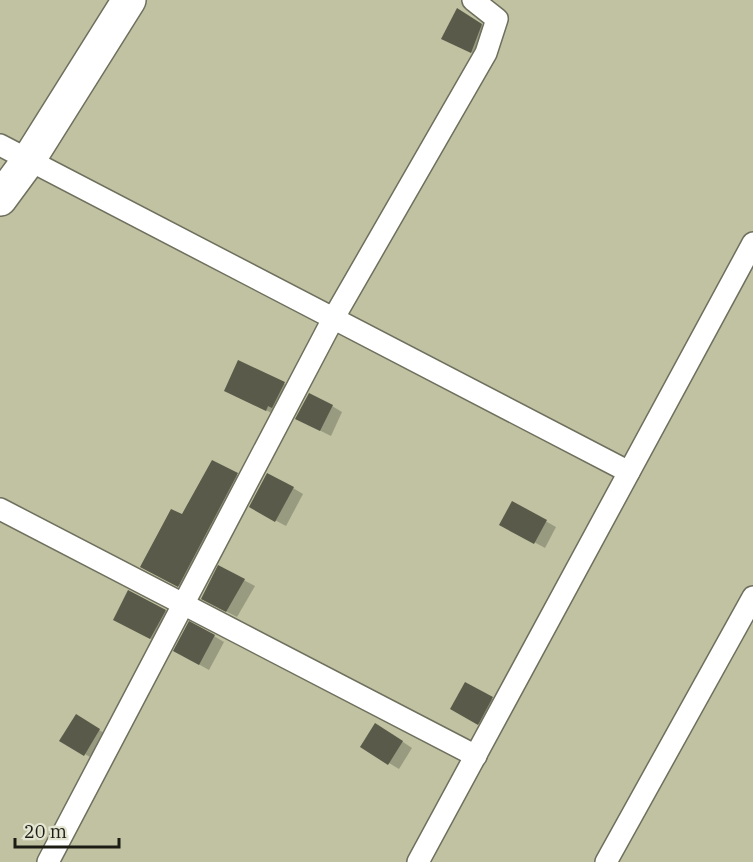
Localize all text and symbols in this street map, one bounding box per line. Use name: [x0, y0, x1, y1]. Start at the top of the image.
scale bar: [15, 811, 118, 849]
text: 20 m: [24, 820, 67, 843]

